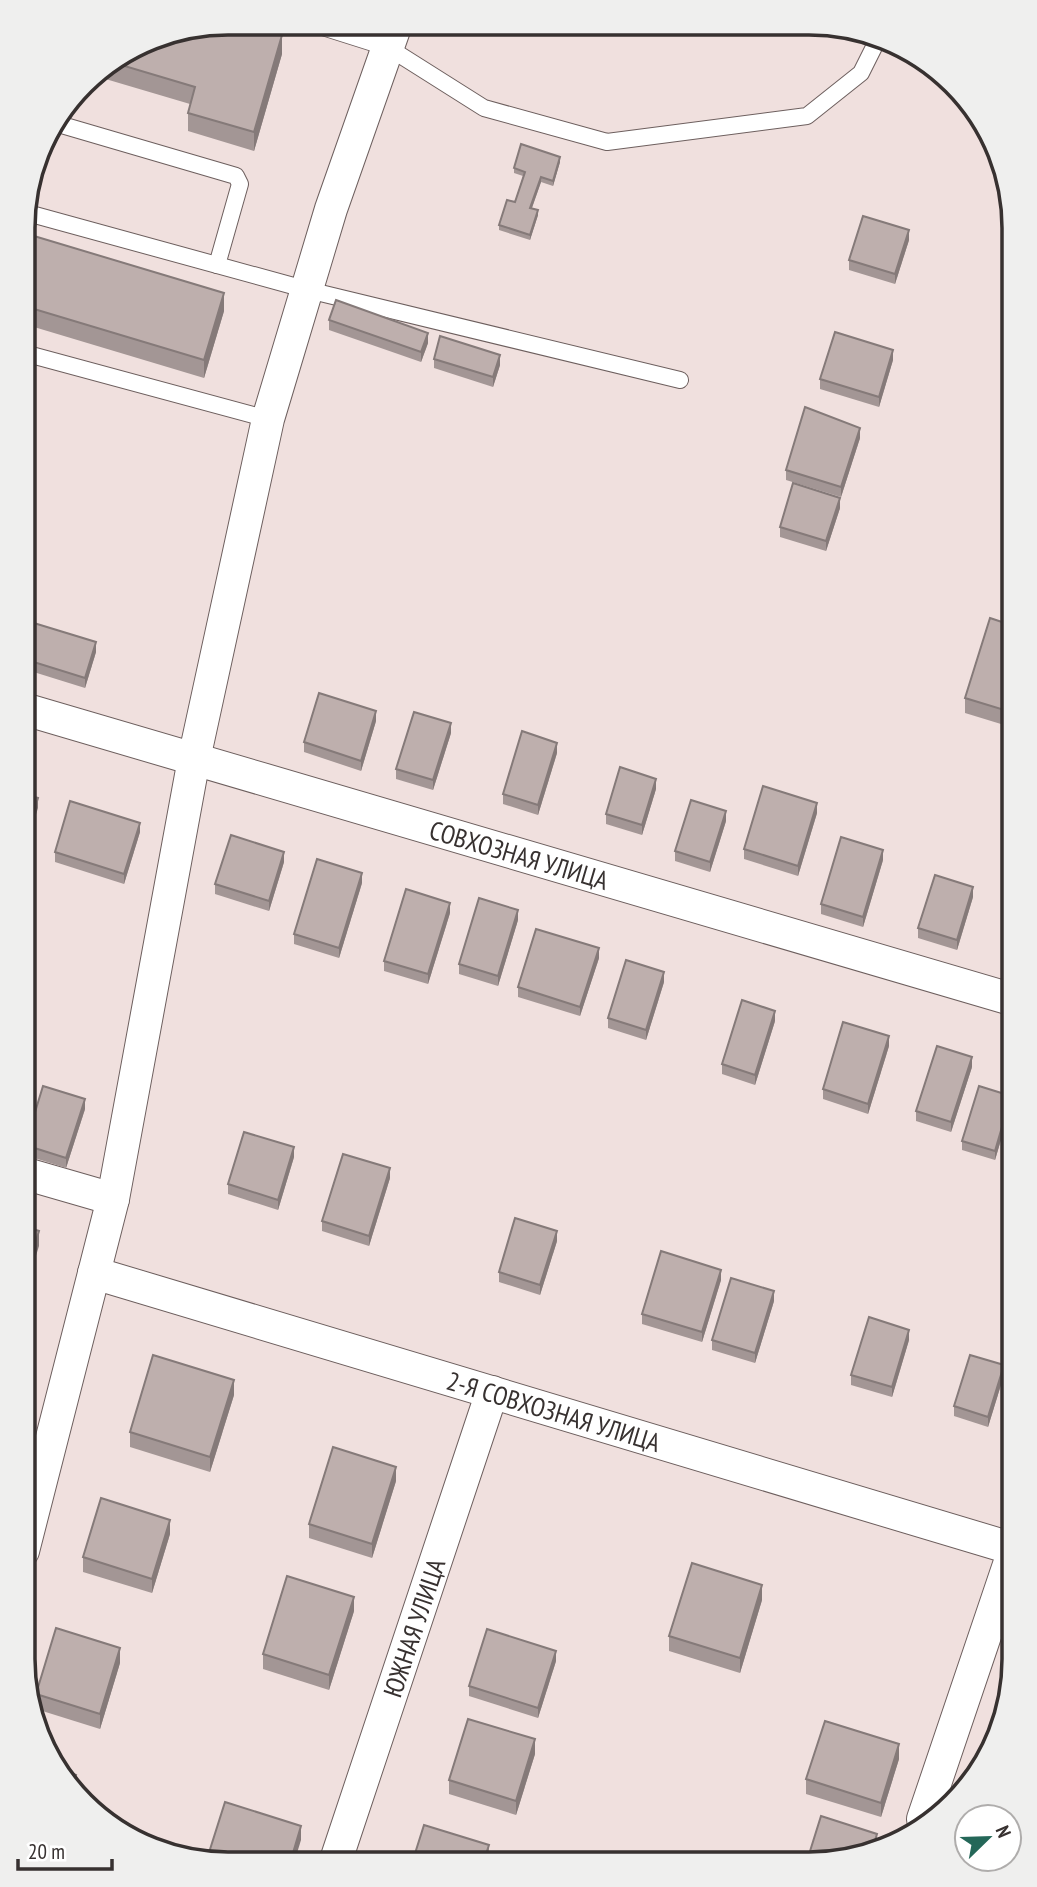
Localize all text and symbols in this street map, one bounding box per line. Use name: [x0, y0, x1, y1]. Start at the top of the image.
street label: СОВХОЗНАЯ УЛИЦА: [426, 813, 613, 897]
street label: 2-Я СОВХОЗНАЯ УЛИЦА: [443, 1363, 665, 1459]
street label: ЮЖНАЯ УЛИЦА: [375, 1554, 452, 1701]
north arrow: [953, 1803, 1023, 1873]
text: N: [991, 1822, 1017, 1841]
scale bar: [18, 1828, 112, 1872]
text: 20 m: [28, 1838, 65, 1865]

